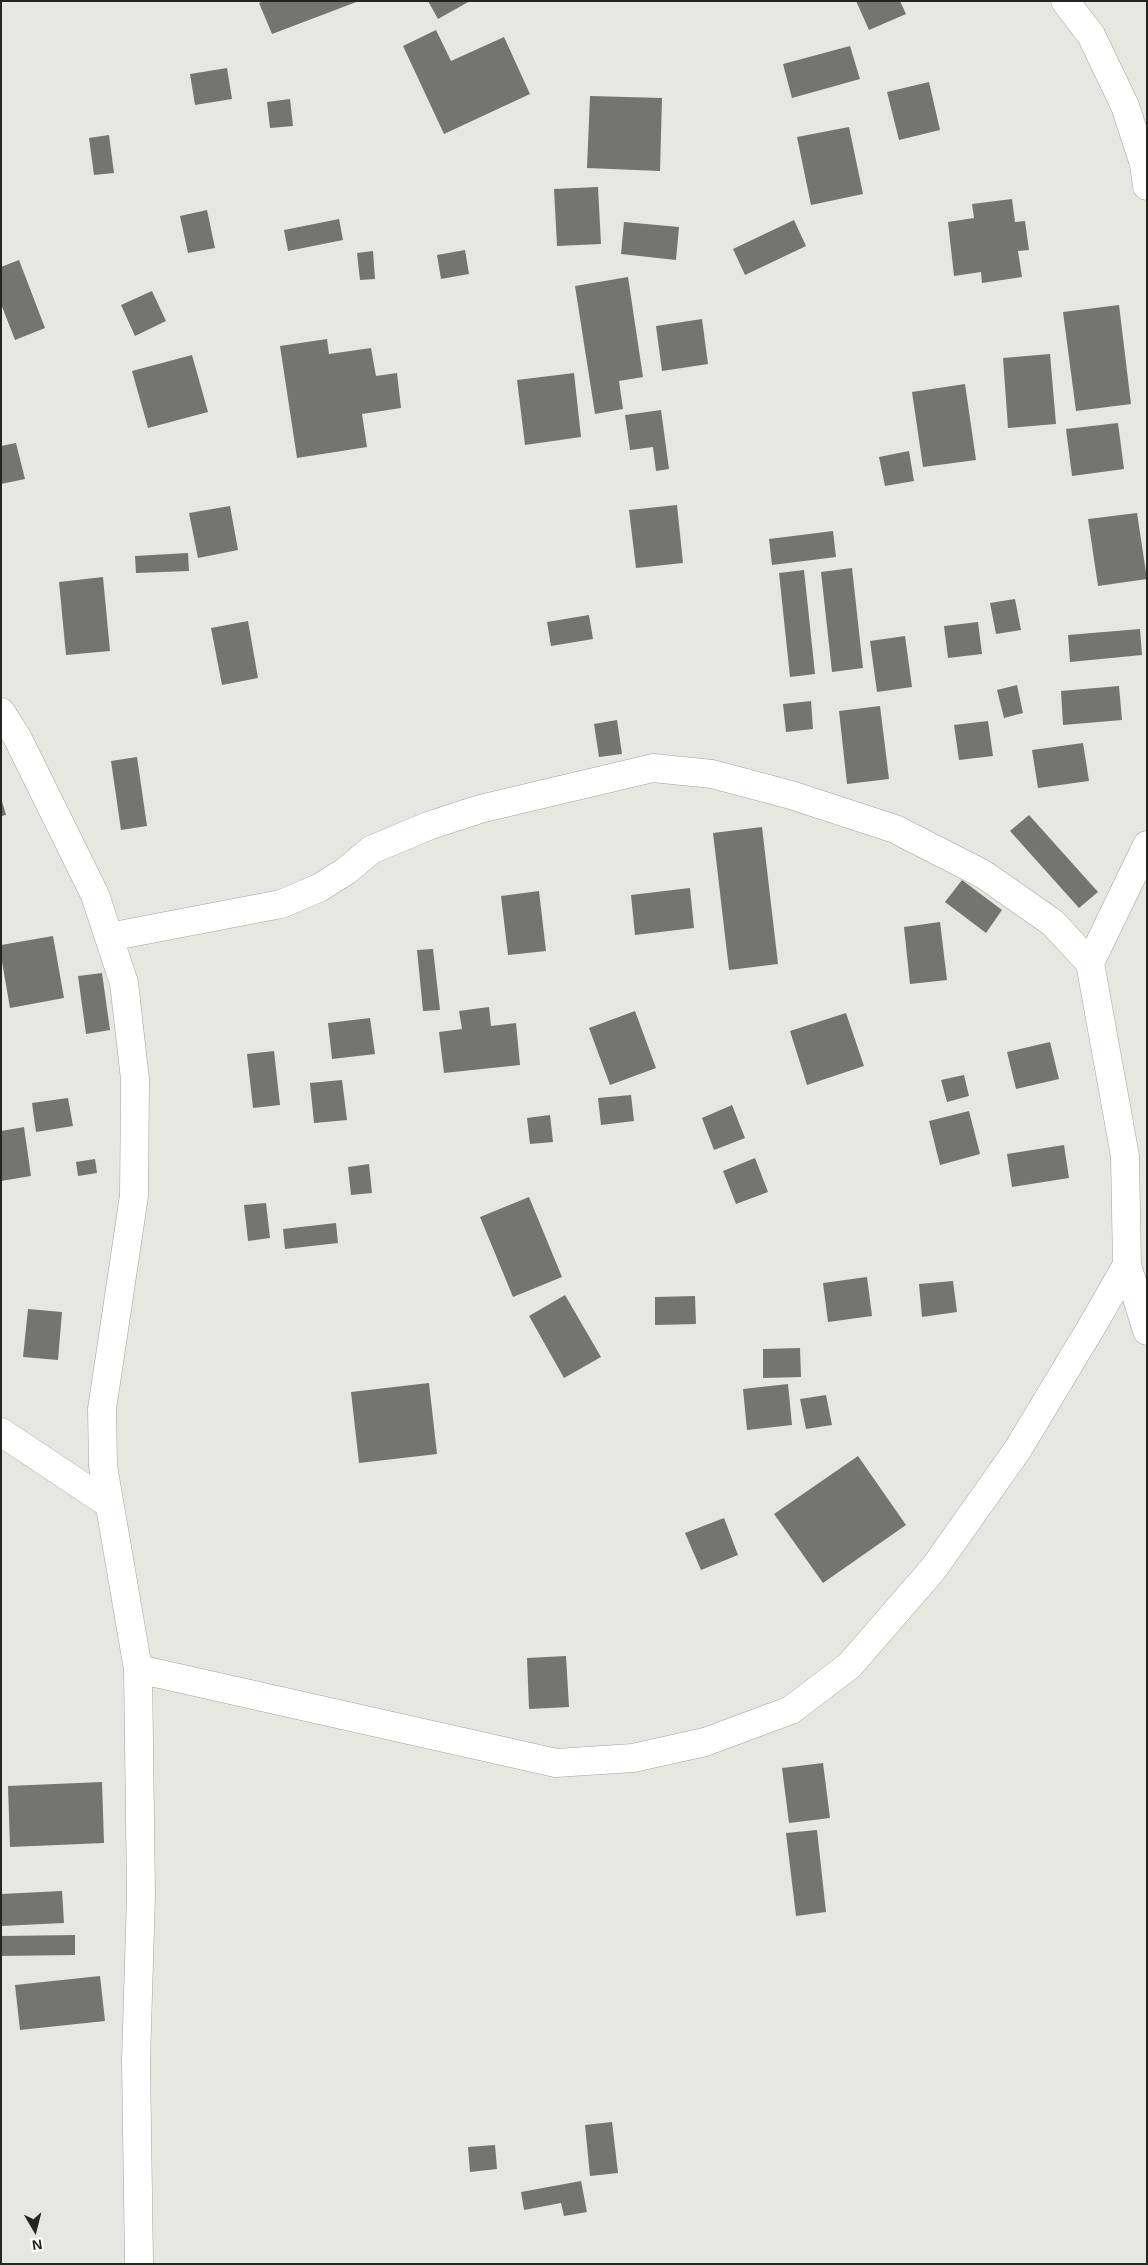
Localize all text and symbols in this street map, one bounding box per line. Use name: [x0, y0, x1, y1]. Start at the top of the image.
north arrow: [10, 2205, 60, 2255]
text: N: [31, 2236, 43, 2253]

